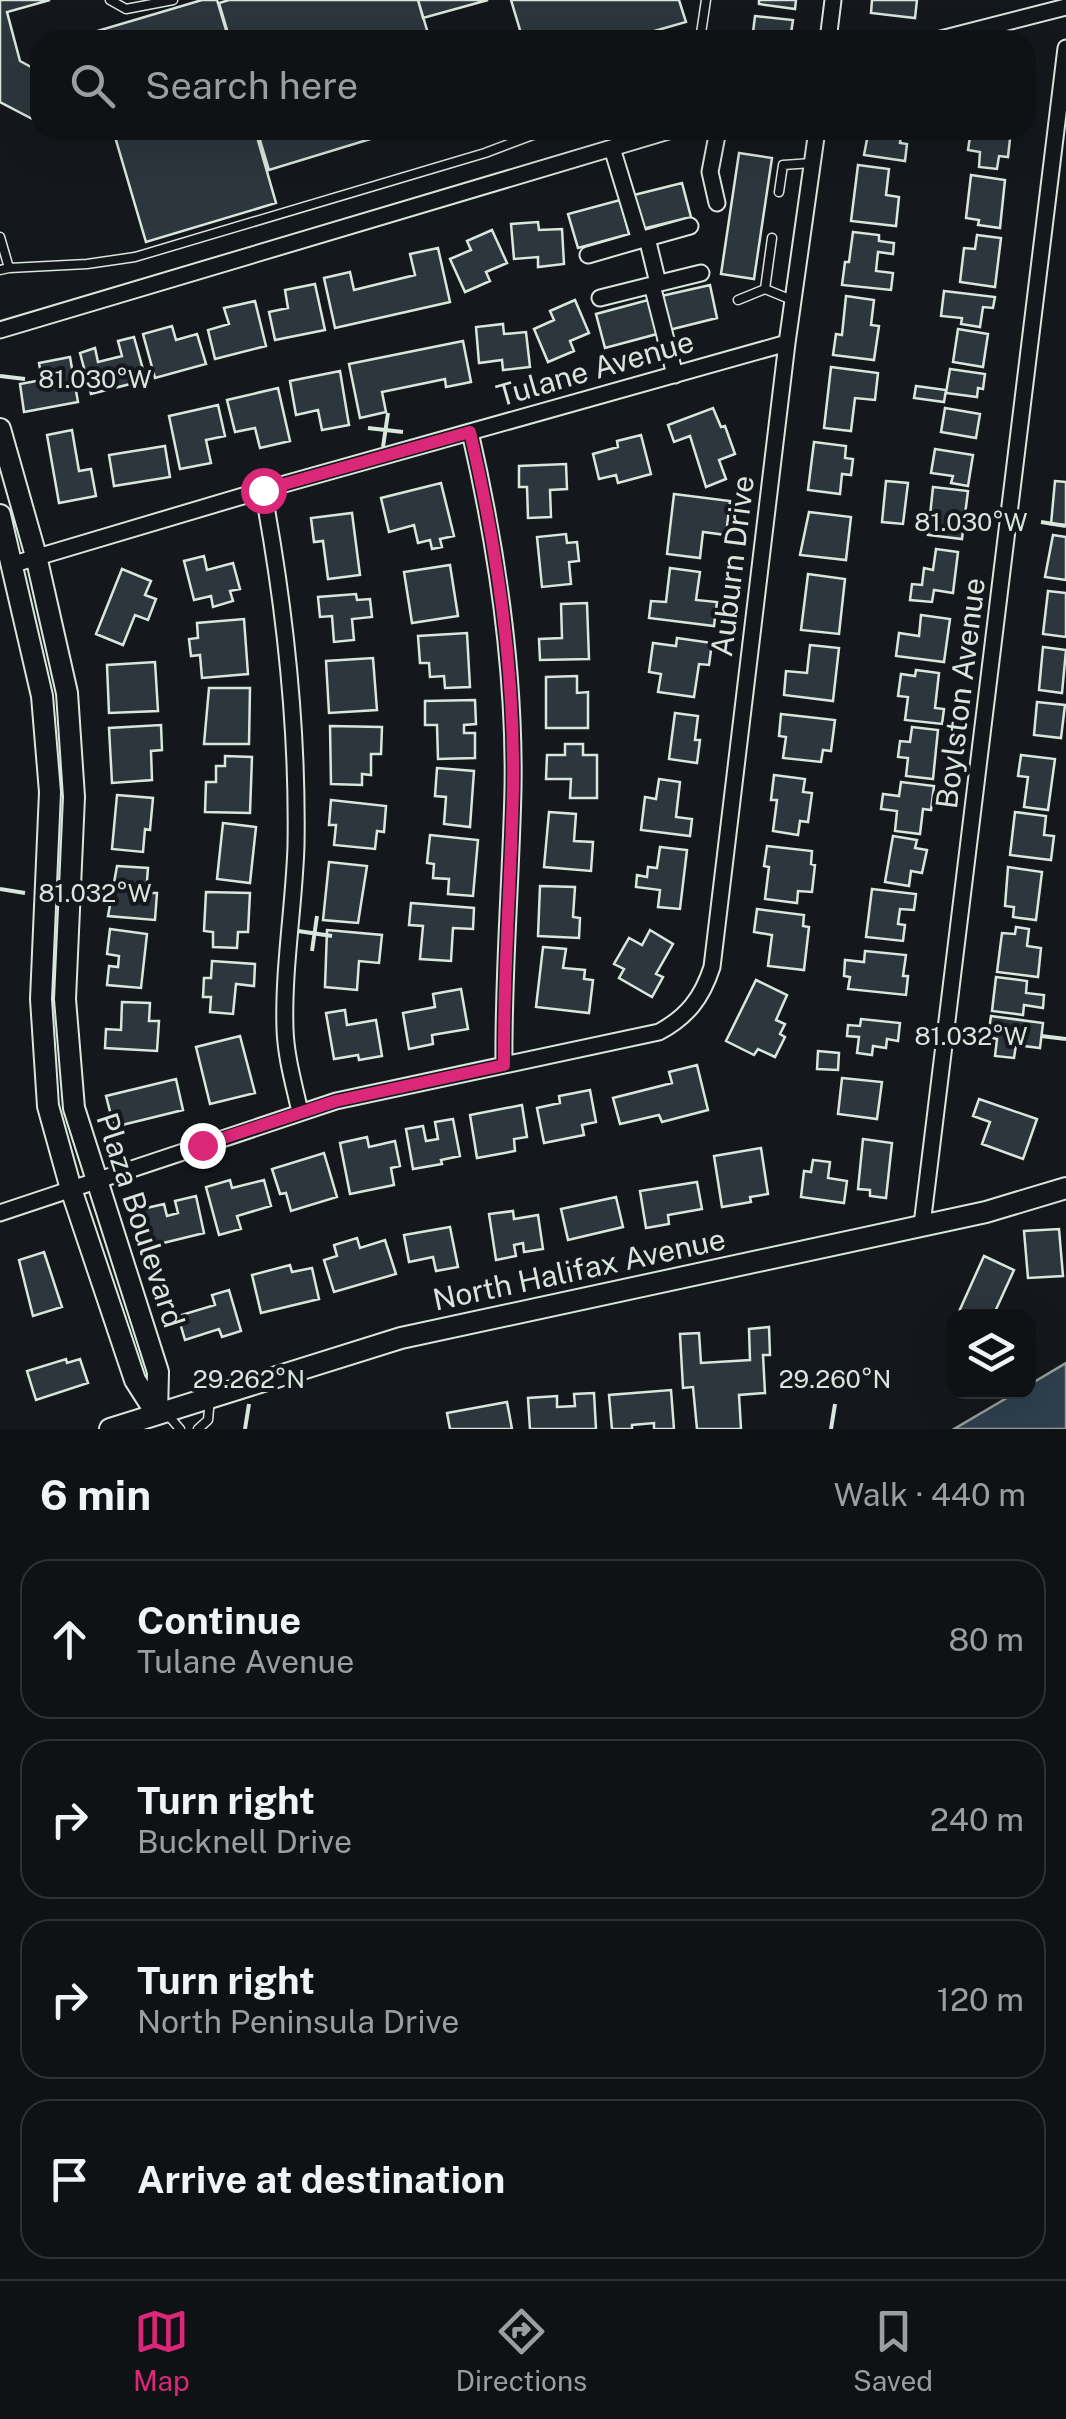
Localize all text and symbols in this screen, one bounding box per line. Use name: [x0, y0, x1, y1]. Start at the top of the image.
search box: [30, 30, 1036, 140]
icon: search: [65, 58, 120, 113]
text: Search here: [145, 63, 358, 108]
street label: Tulane Avenue: [492, 323, 698, 413]
text: 81.030°W: [38, 364, 152, 394]
route start: [241, 468, 287, 514]
street label: Auburn Drive: [703, 473, 761, 659]
text: 81.030°W: [914, 507, 1028, 537]
street label: Boylston Avenue: [928, 575, 992, 811]
text: 81.032°W: [38, 878, 152, 908]
text: 81.032°W: [914, 1021, 1028, 1051]
street label: Plaza Boulevard: [89, 1108, 193, 1332]
route end: [180, 1123, 226, 1169]
street label: North Halifax Avenue: [429, 1220, 729, 1318]
map controls: [946, 1309, 1036, 1399]
button: layers: [946, 1309, 1036, 1399]
text: 29.262°N: [193, 1364, 305, 1394]
text: 29.260°N: [779, 1364, 891, 1394]
text: 6 min: [40, 1470, 151, 1519]
text: Walk · 440 m: [834, 1476, 1026, 1513]
text: Continue: [137, 1598, 301, 1643]
icon: ahead: [42, 1612, 97, 1667]
text: 80 m: [948, 1621, 1024, 1658]
text: Tulane Avenue: [137, 1643, 354, 1680]
text: Turn right: [137, 1778, 315, 1823]
icon: right: [42, 1792, 97, 1847]
text: 240 m: [930, 1801, 1024, 1838]
text: Bucknell Drive: [137, 1823, 352, 1860]
text: Turn right: [137, 1958, 315, 2003]
icon: right: [42, 1972, 97, 2027]
text: 120 m: [937, 1981, 1024, 2018]
text: North Peninsula Drive: [137, 2003, 459, 2040]
icon: arrive: [42, 2152, 97, 2207]
text: Arrive at destination: [137, 2157, 505, 2202]
tab: Map: [133, 2304, 190, 2397]
tab: Directions: [456, 2304, 587, 2397]
tab: Saved: [853, 2304, 933, 2397]

